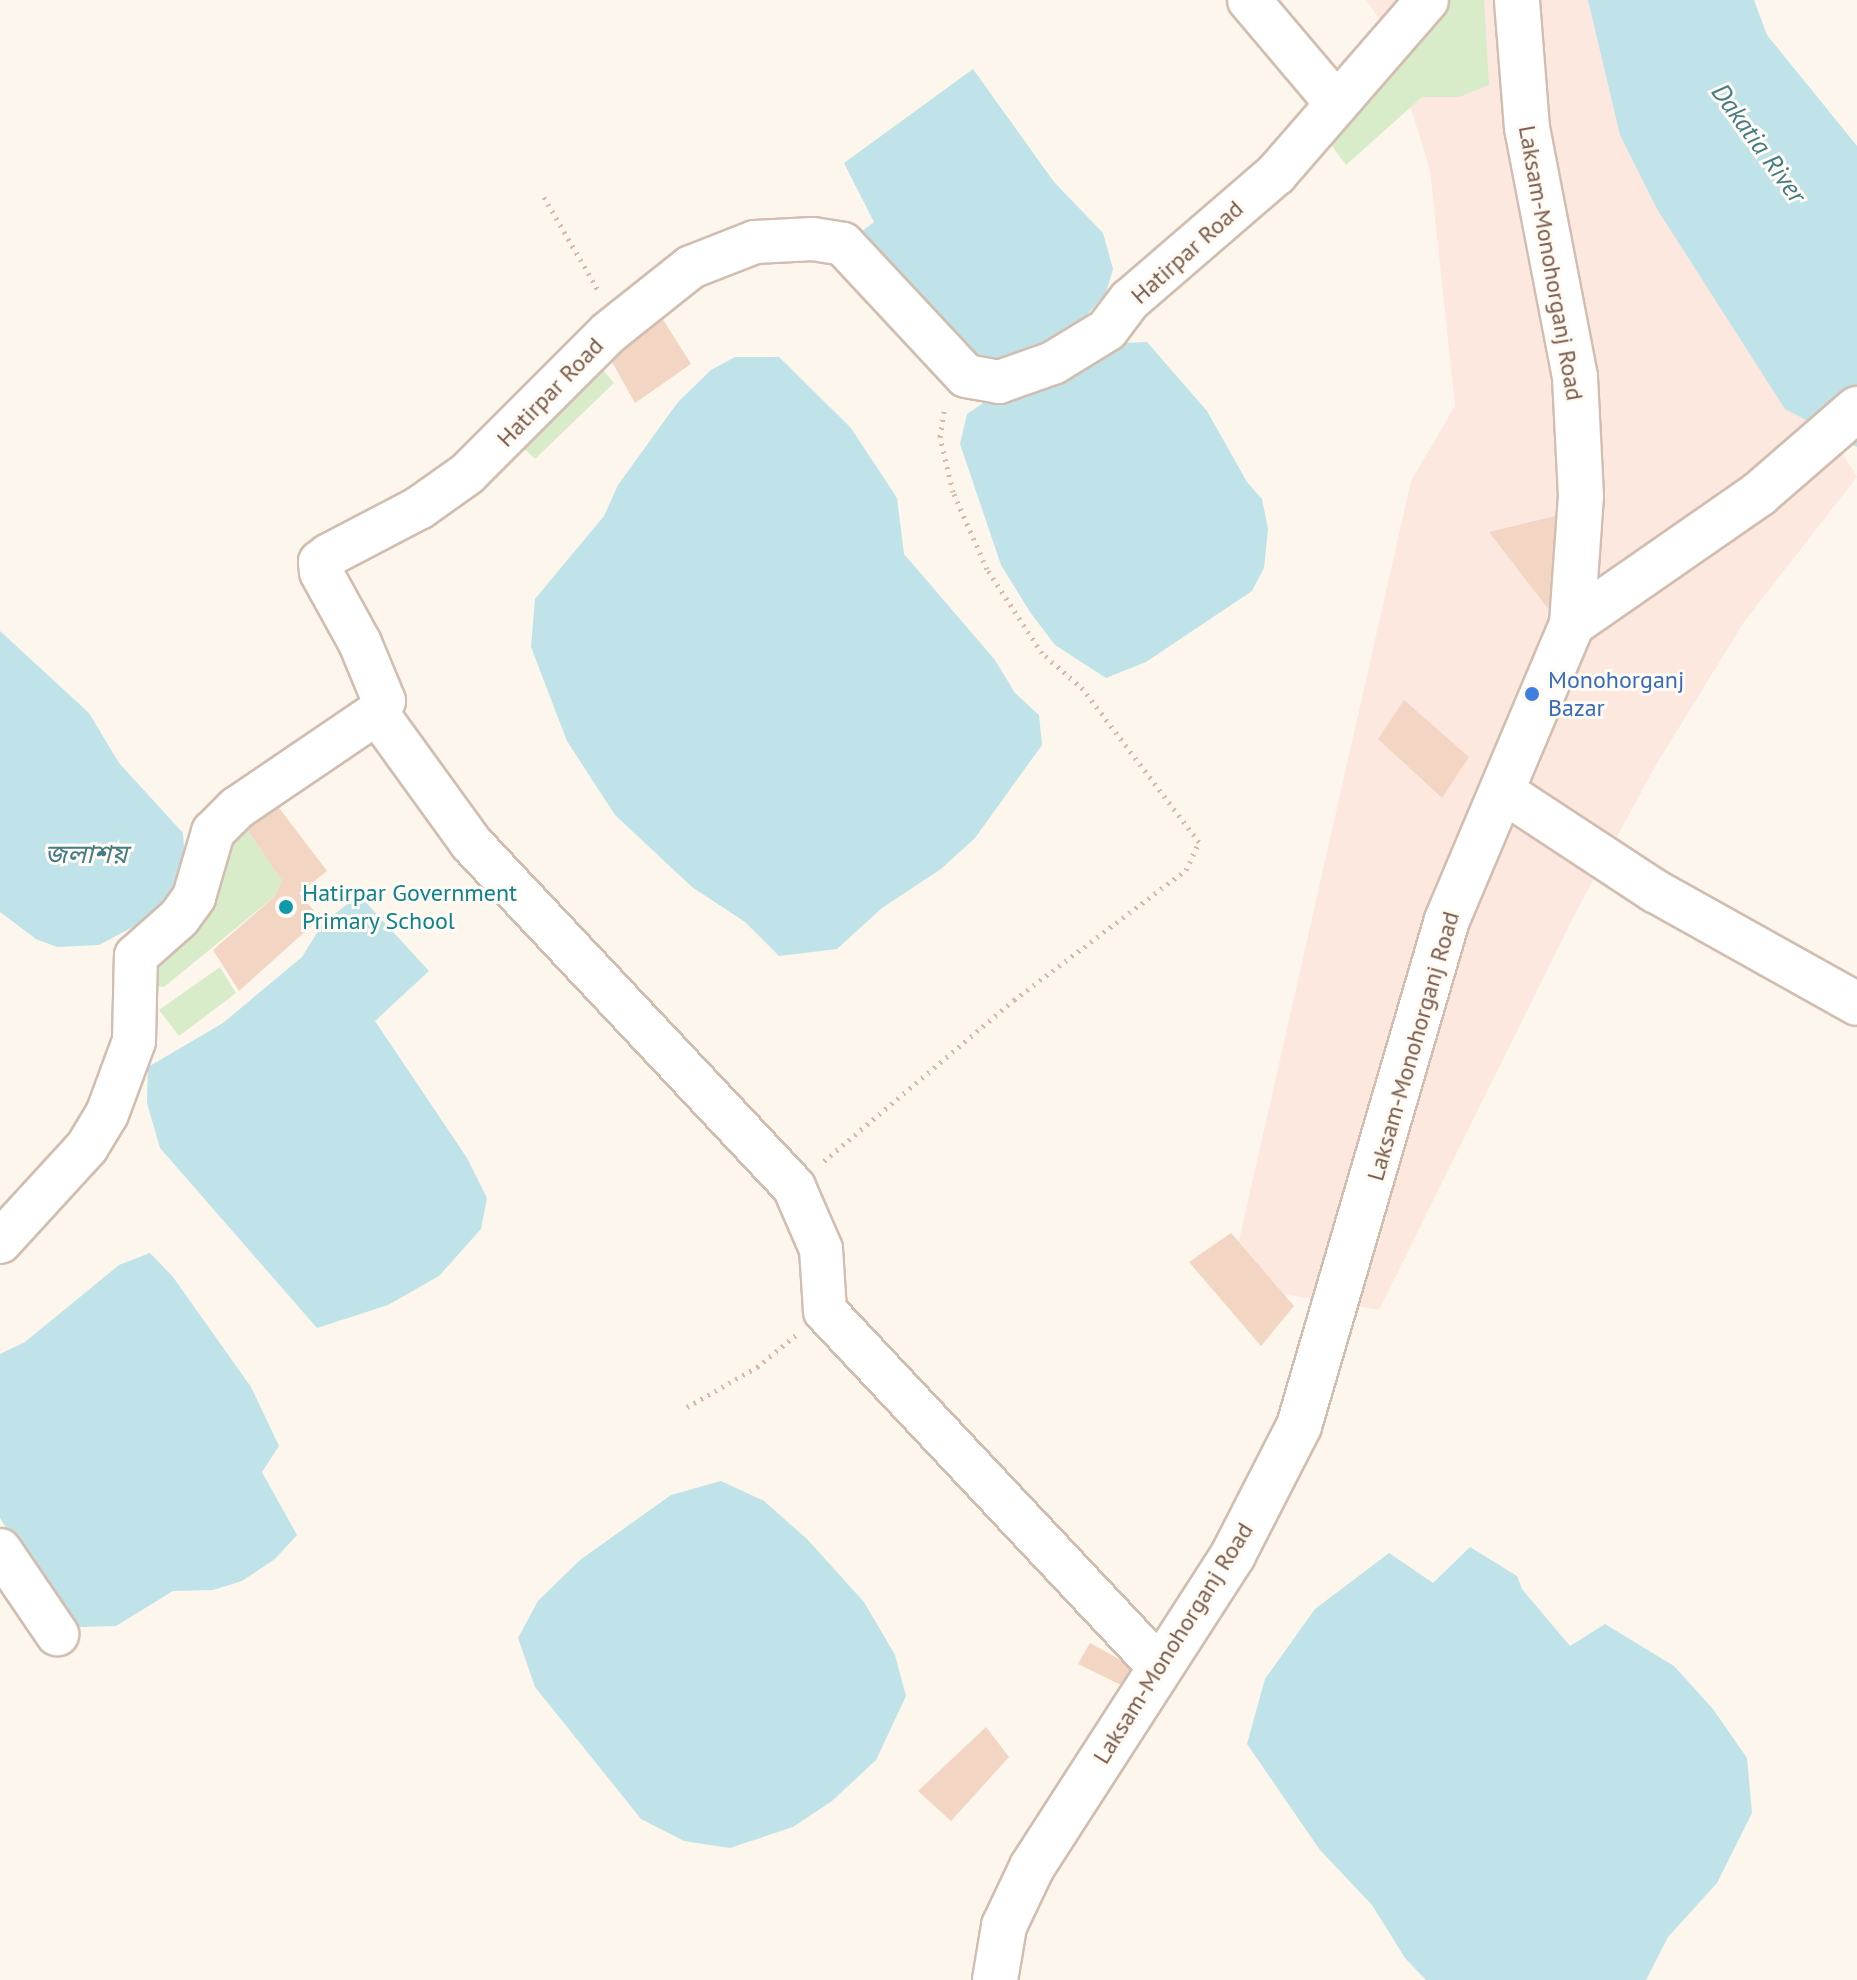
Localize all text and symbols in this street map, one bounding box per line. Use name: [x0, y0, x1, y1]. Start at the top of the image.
water label: Dakatia River: [1705, 77, 1813, 209]
street label: Laksam-Monohorganj Road: [1513, 123, 1589, 403]
street label: Hatirpar Road: [1125, 194, 1249, 310]
street label: Hatirpar Road: [491, 331, 609, 453]
place label: Monohorganj Bazar: [1548, 666, 1684, 722]
marker: Monohorganj Bazar: [1523, 685, 1541, 703]
water label: জলাশয়: [45, 838, 127, 870]
place label: Hatirpar Government Primary School: [302, 879, 517, 935]
marker: Hatirpar Government Primary School: [277, 898, 295, 916]
street label: Laksam-Monohorganj Road: [1361, 908, 1465, 1184]
street label: Laksam-Monohorganj Road: [1087, 1517, 1259, 1769]

